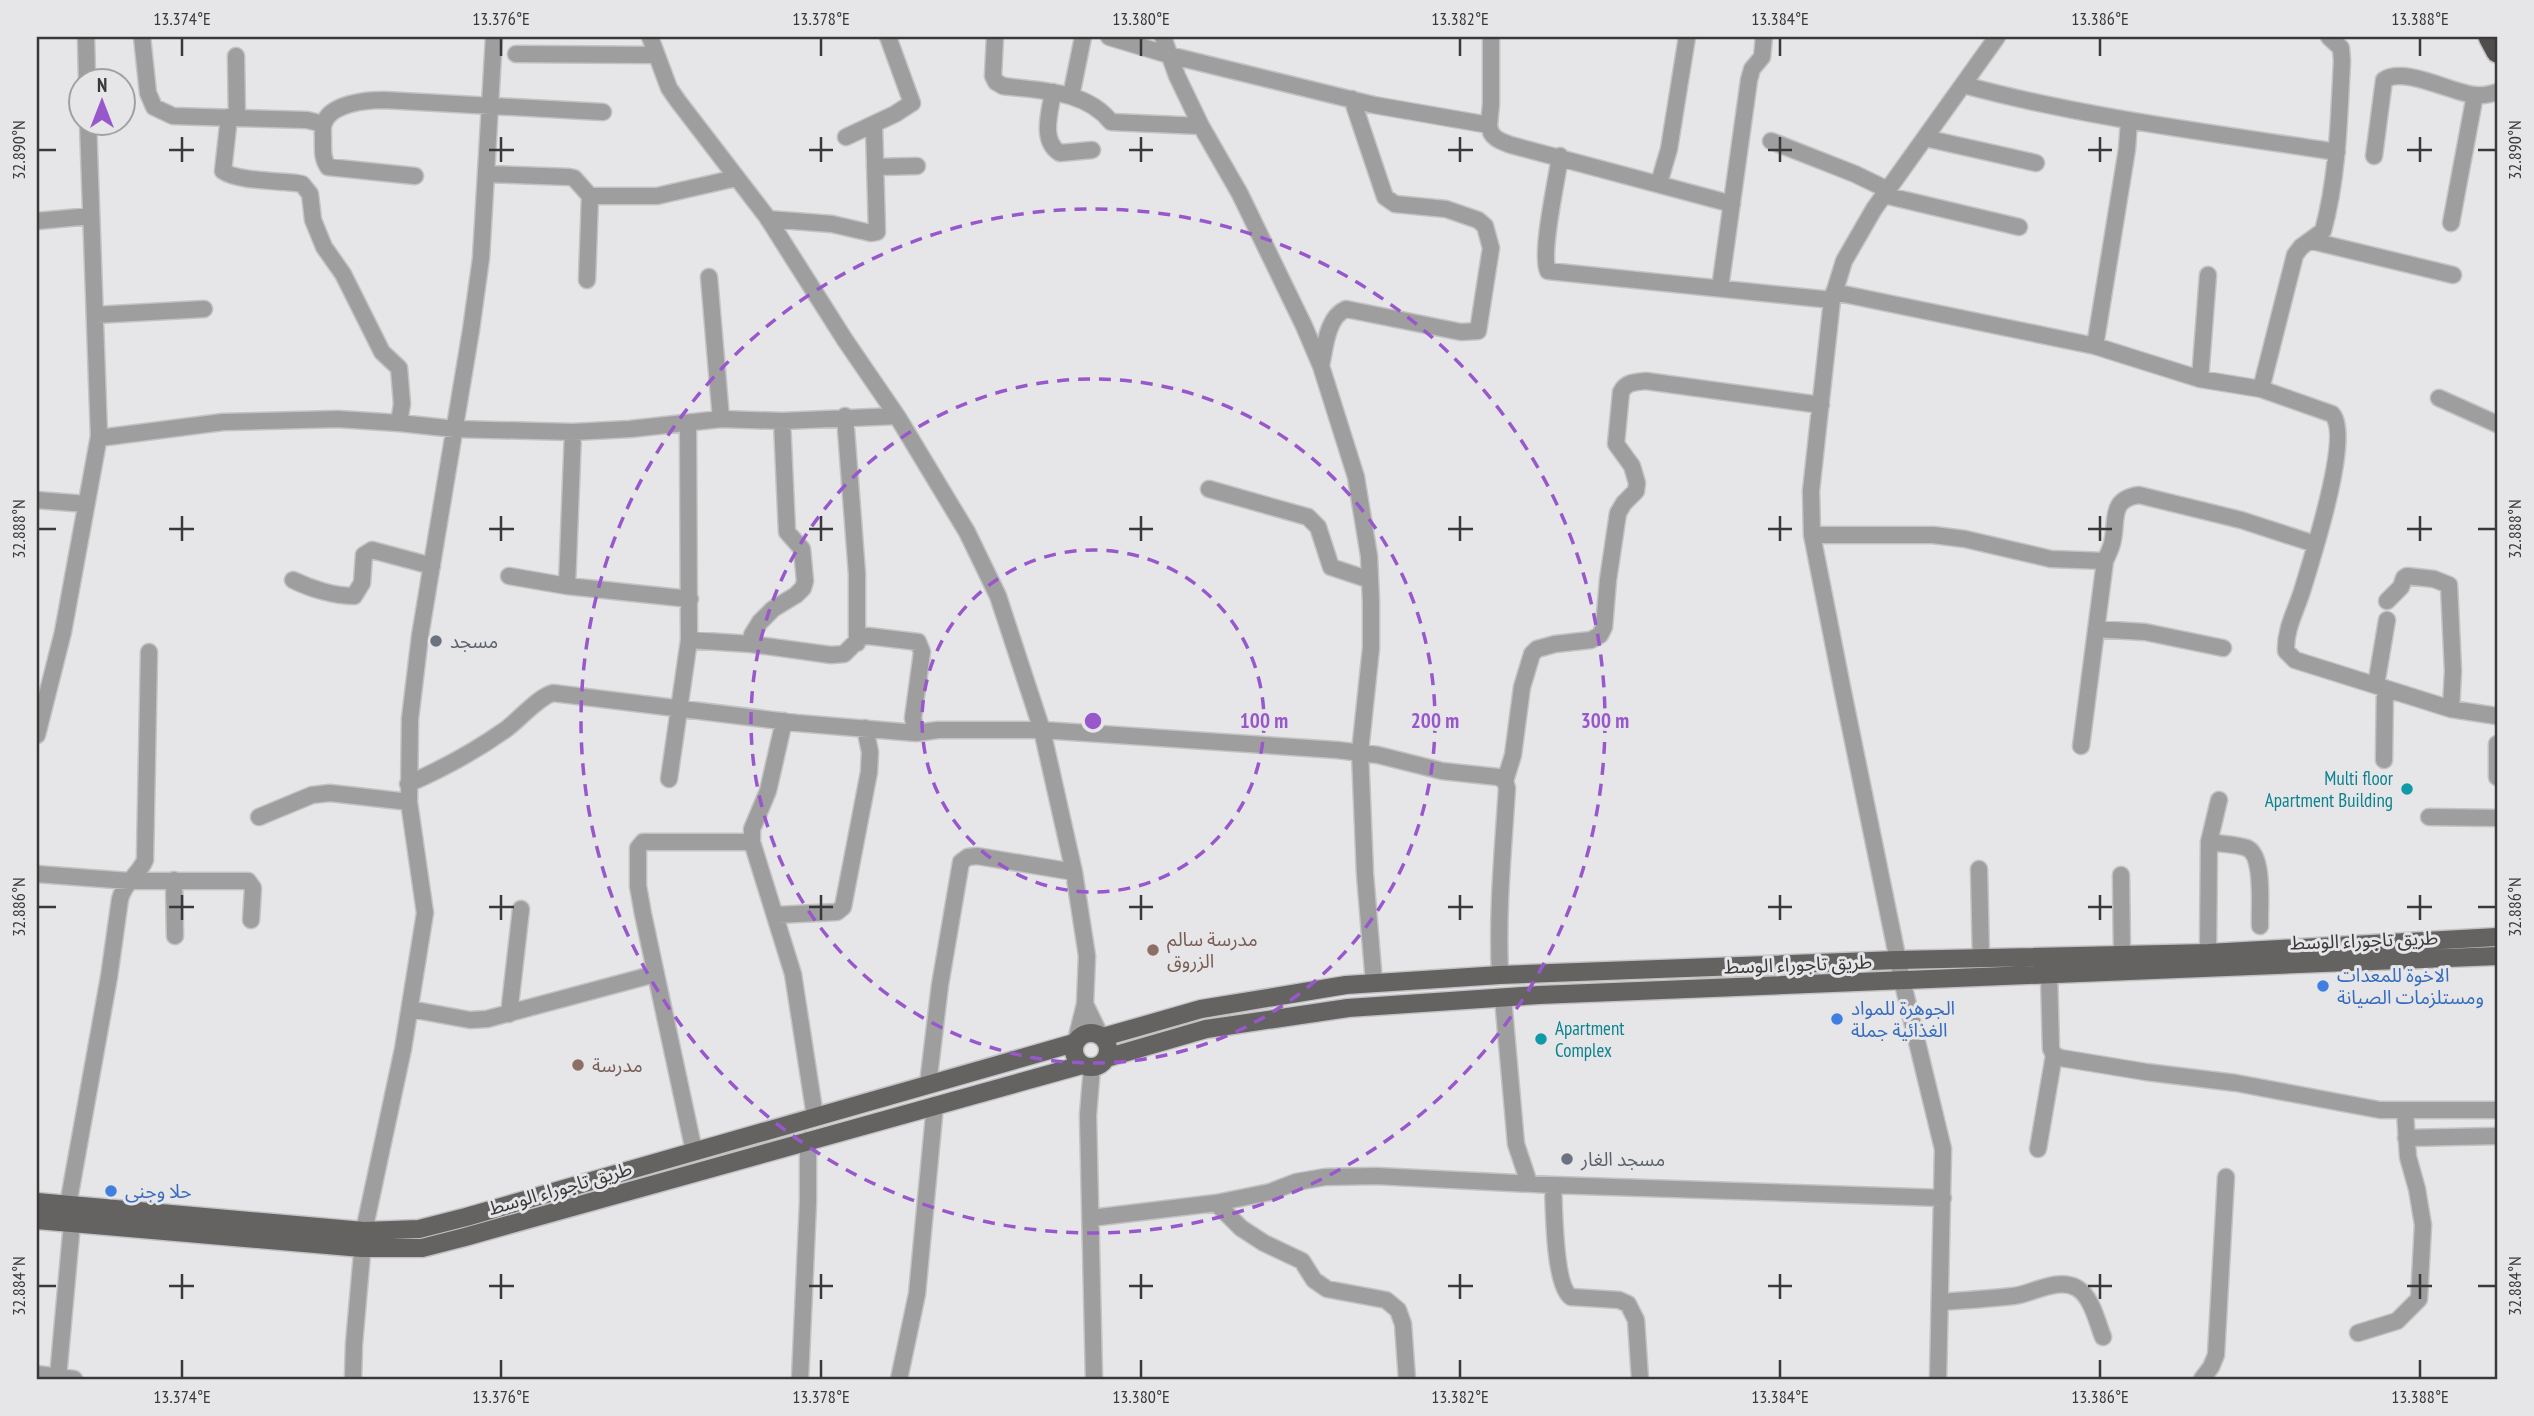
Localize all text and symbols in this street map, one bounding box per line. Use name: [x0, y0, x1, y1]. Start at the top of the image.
text: 13.374°E: [153, 7, 211, 30]
text: 13.376°E: [472, 7, 530, 30]
text: 13.378°E: [792, 7, 850, 30]
text: 13.380°E: [1112, 7, 1170, 30]
text: 13.382°E: [1431, 7, 1489, 30]
text: 13.384°E: [1751, 7, 1809, 30]
text: 13.386°E: [2071, 7, 2129, 30]
text: 13.388°E: [2391, 7, 2449, 30]
north arrow: [66, 66, 136, 136]
text: N: [97, 73, 107, 97]
text: 32.890°N: [7, 120, 30, 180]
text: 32.890°N: [2503, 120, 2526, 180]
text: 32.888°N: [7, 499, 30, 559]
text: 32.888°N: [2503, 499, 2526, 559]
place label: مسجد: [450, 629, 498, 653]
marker: مسجد: [428, 633, 444, 649]
text: 100 m: [1240, 707, 1288, 734]
text: 200 m: [1411, 707, 1459, 734]
text: 300 m: [1581, 707, 1629, 734]
centre of rings: [1081, 709, 1105, 733]
place label: Multi floor Apartment Building: [2265, 766, 2394, 812]
marker: Multi floor Apartment Building: [2399, 781, 2415, 797]
text: 32.886°N: [7, 877, 30, 937]
text: 32.886°N: [2503, 877, 2526, 937]
street label: طريق تاجوراء الوسط: [2290, 925, 2439, 955]
place label: مدرسة سالم الزروق: [1167, 927, 1258, 973]
marker: مدرسة سالم الزروق: [1145, 942, 1161, 958]
street label: طريق تاجوراء الوسط: [1724, 949, 1873, 979]
place label: الاخوة للمعدات ومستلزمات الصيانة: [2337, 963, 2484, 1009]
marker: الاخوة للمعدات ومستلزمات الصيانة: [2315, 978, 2331, 994]
place label: الجوهرة للمواد الغذائية جملة: [1851, 996, 1955, 1042]
marker: الجوهرة للمواد الغذائية جملة: [1829, 1011, 1845, 1027]
place label: Apartment Complex: [1555, 1016, 1625, 1062]
marker: Apartment Complex: [1533, 1031, 1549, 1047]
place label: مدرسة: [592, 1053, 643, 1077]
marker: مدرسة: [570, 1057, 586, 1073]
place label: مسجد الغار: [1580, 1147, 1665, 1171]
marker: مسجد الغار: [1559, 1151, 1575, 1167]
street label: طريق تاجوراء الوسط: [485, 1156, 635, 1220]
place label: حلا وجنى: [125, 1179, 192, 1203]
marker: حلا وجنى: [103, 1183, 119, 1199]
text: 32.884°N: [7, 1256, 30, 1316]
text: 32.884°N: [2503, 1256, 2526, 1316]
text: 13.374°E: [153, 1385, 211, 1408]
text: 13.376°E: [472, 1385, 530, 1408]
text: 13.378°E: [792, 1385, 850, 1408]
text: 13.380°E: [1112, 1385, 1170, 1408]
text: 13.382°E: [1431, 1385, 1489, 1408]
text: 13.384°E: [1751, 1385, 1809, 1408]
text: 13.386°E: [2071, 1385, 2129, 1408]
text: 13.388°E: [2391, 1385, 2449, 1408]

